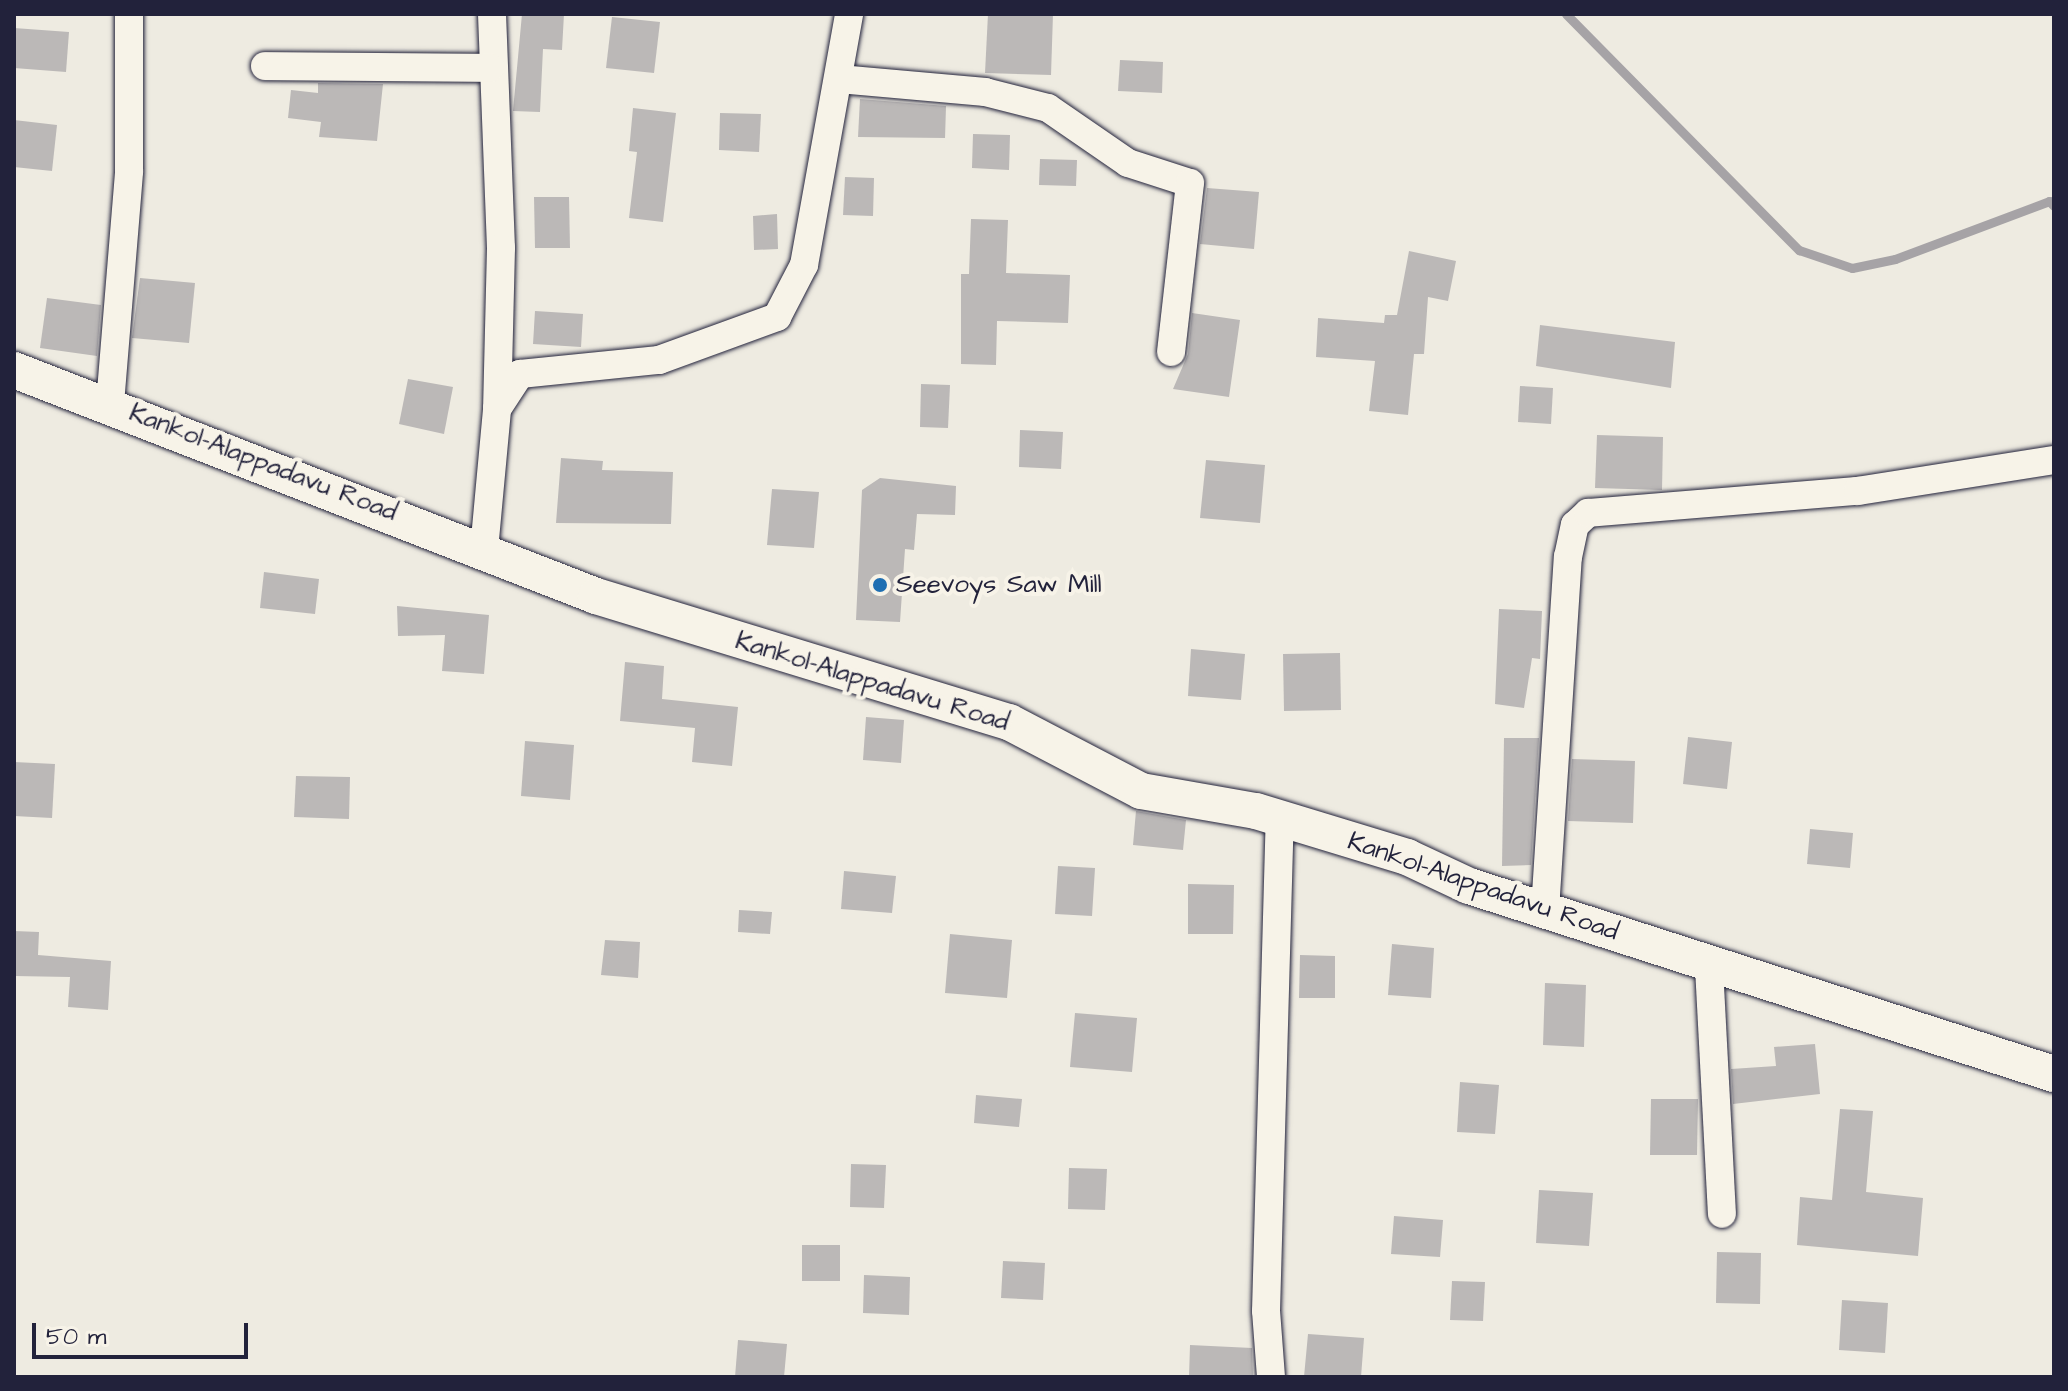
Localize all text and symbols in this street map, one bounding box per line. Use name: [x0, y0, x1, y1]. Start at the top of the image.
street label: Kankol-Alappadavu Road: [125, 398, 401, 528]
place label: Seevoys Saw Mill: [896, 569, 1102, 601]
marker: Seevoys Saw Mill: [871, 576, 889, 594]
street label: Kankol-Alappadavu Road: [732, 626, 1012, 738]
street label: Kankol-Alappadavu Road: [1344, 826, 1622, 948]
scale bar: [36, 1307, 252, 1357]
text: 50 m: [46, 1320, 106, 1354]

